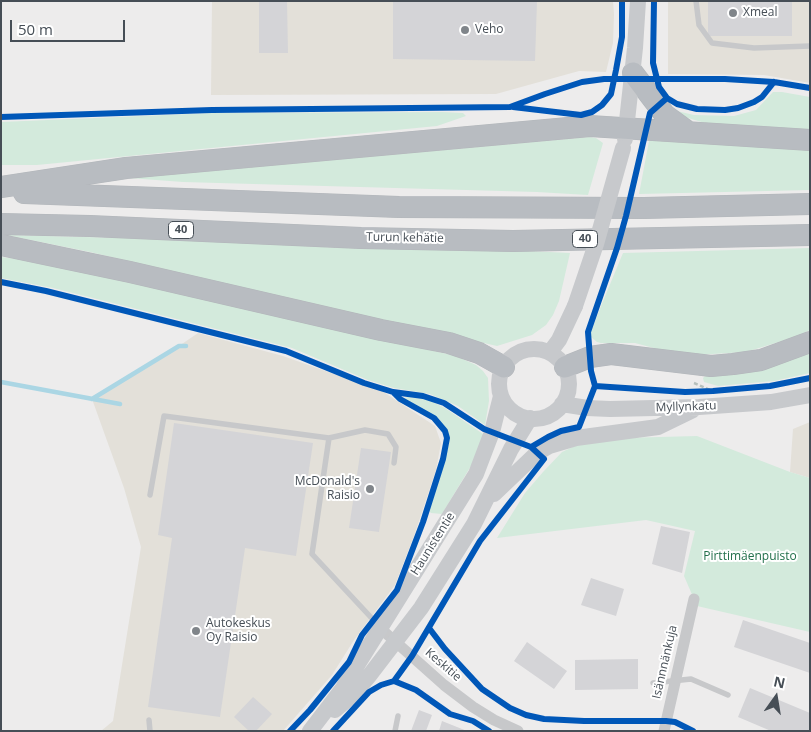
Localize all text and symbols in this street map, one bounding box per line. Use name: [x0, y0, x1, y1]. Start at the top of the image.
place label: Xmeal: [743, 6, 777, 20]
marker: Xmeal: [727, 7, 739, 19]
scale bar: [12, 10, 128, 42]
text: 50 m: [18, 19, 53, 39]
place label: Veho: [475, 23, 503, 37]
marker: Veho: [459, 24, 471, 36]
road number: 40: [168, 222, 194, 238]
street label: Turun kehätie: [366, 230, 444, 246]
road number: 40: [572, 230, 598, 248]
street label: Myllynkatu: [655, 399, 717, 415]
place label: McDonald's Raisio: [295, 475, 360, 503]
marker: McDonald's Raisio: [364, 483, 376, 495]
street label: Haunistentie: [408, 510, 458, 578]
park label: Pirttimäenpuisto: [703, 550, 797, 564]
place label: Autokeskus Oy Raisio: [206, 617, 271, 645]
street label: Isännnänkuja: [650, 624, 680, 700]
marker: Autokeskus Oy Raisio: [190, 625, 202, 637]
street label: Keskitie: [422, 645, 464, 685]
text: N: [772, 671, 787, 692]
north arrow: [751, 672, 801, 722]

